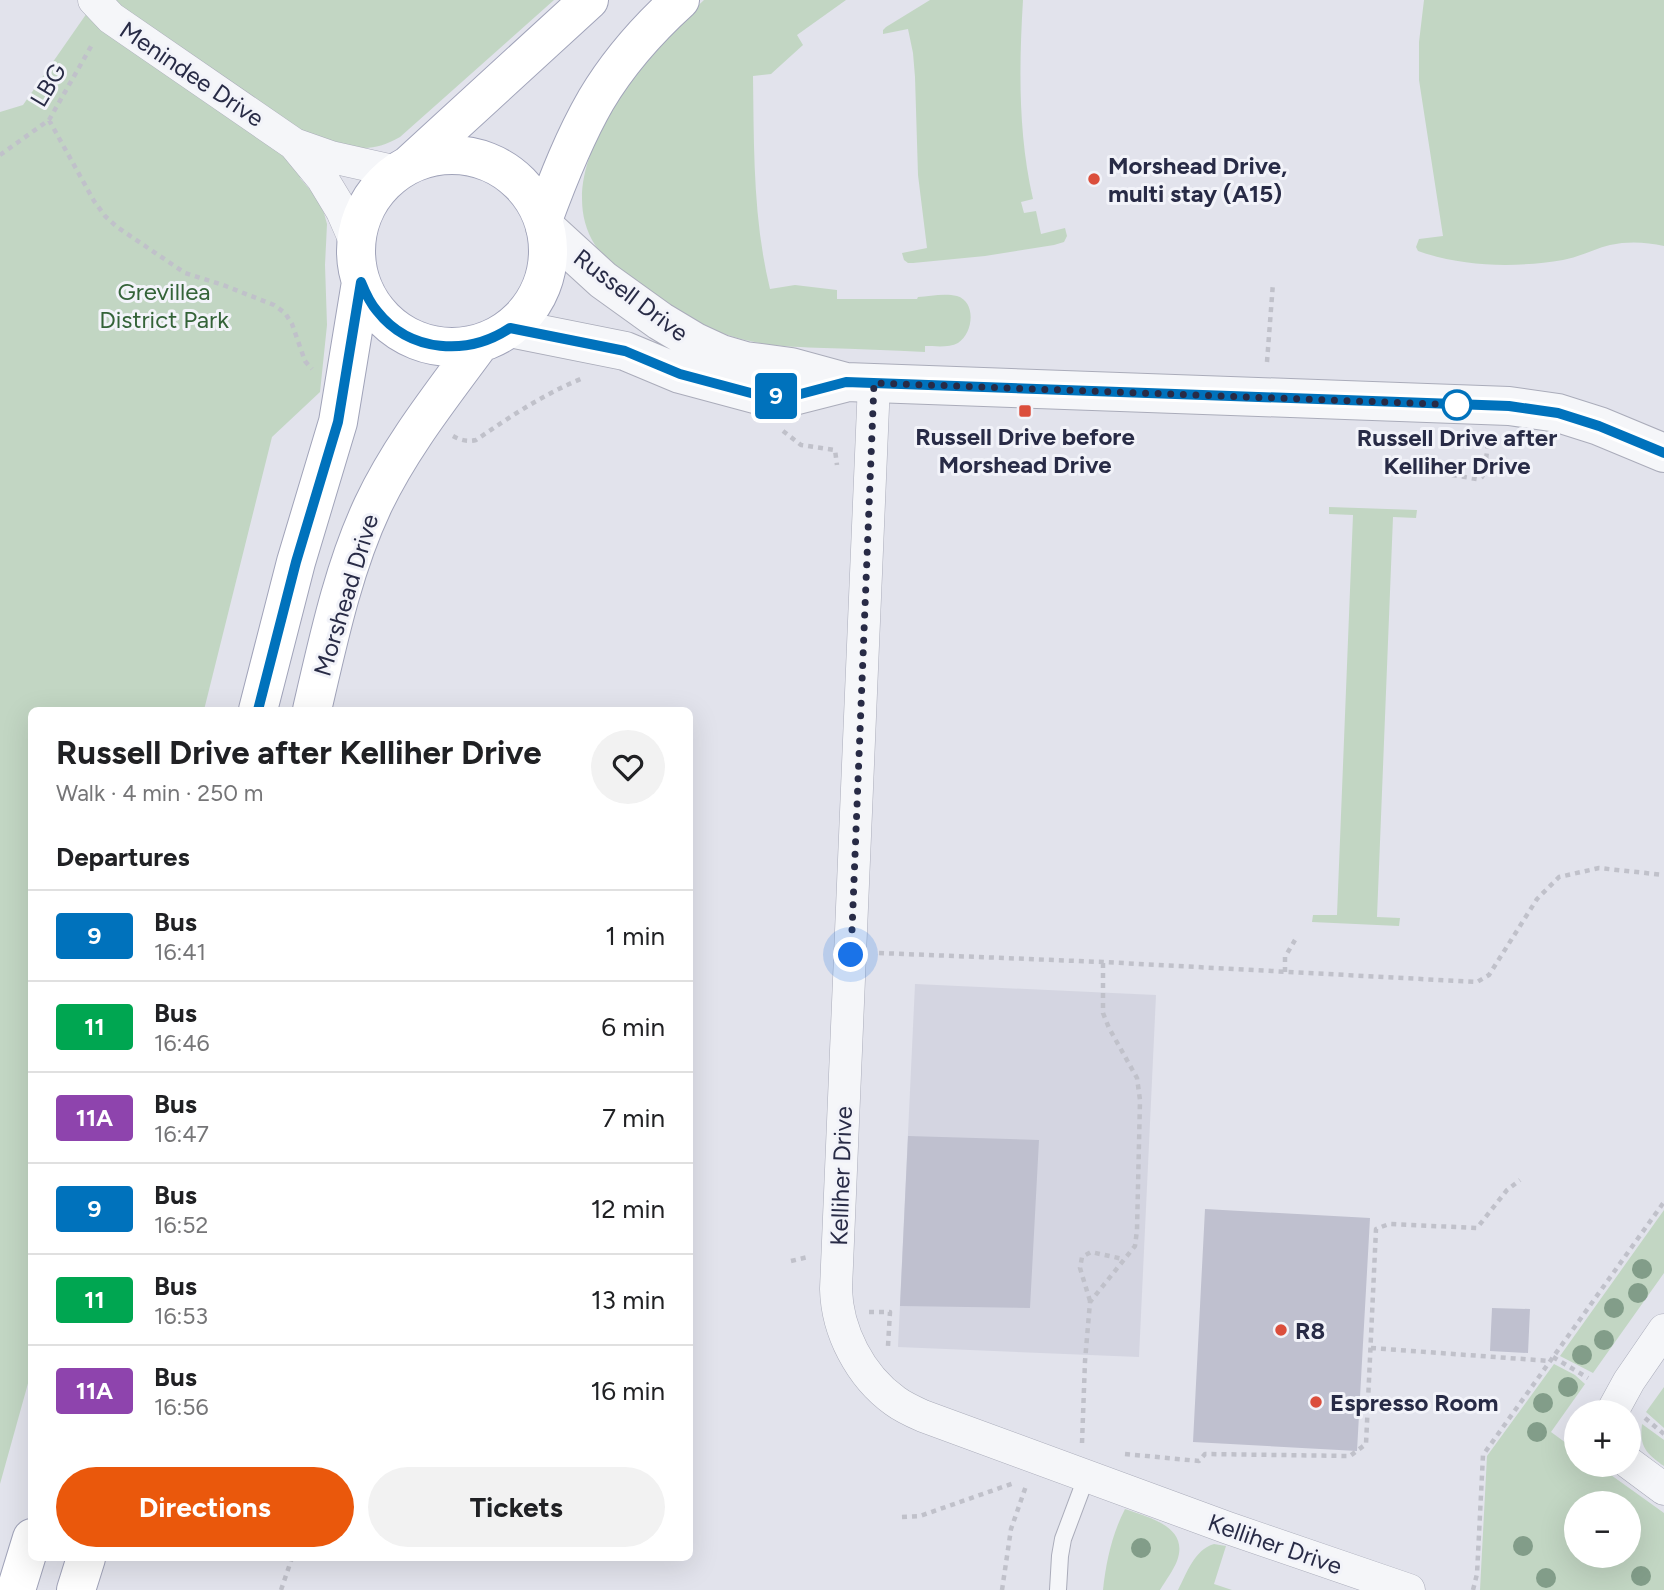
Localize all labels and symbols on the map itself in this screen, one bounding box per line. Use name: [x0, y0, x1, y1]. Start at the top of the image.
street label: Menindee Drive: [114, 15, 270, 133]
street label: LBG: [24, 58, 72, 112]
place label: Morshead Drive, multi stay (A15): [1108, 151, 1287, 208]
marker: Morshead Drive, multi stay (A15): [1086, 171, 1102, 187]
street label: Russell Drive: [568, 243, 694, 347]
park label: Grevillea District Park: [99, 277, 229, 334]
line badge: 9: [753, 373, 799, 419]
marker: Russell Drive after Kelliher Drive: [1442, 390, 1472, 420]
marker: Russell Drive before Morshead Drive: [1017, 403, 1033, 419]
place label: Russell Drive before Morshead Drive: [915, 422, 1135, 479]
place label: Russell Drive after Kelliher Drive: [1357, 423, 1557, 480]
street label: Morshead Drive: [308, 511, 384, 679]
your location: [833, 937, 868, 972]
street label: Kelliher Drive: [824, 1106, 858, 1246]
place label: R8: [1295, 1316, 1325, 1345]
marker: R8: [1273, 1322, 1289, 1338]
place label: Espresso Room: [1330, 1388, 1498, 1417]
marker: Espresso Room: [1308, 1394, 1324, 1410]
street label: Kelliher Drive: [1204, 1508, 1346, 1580]

